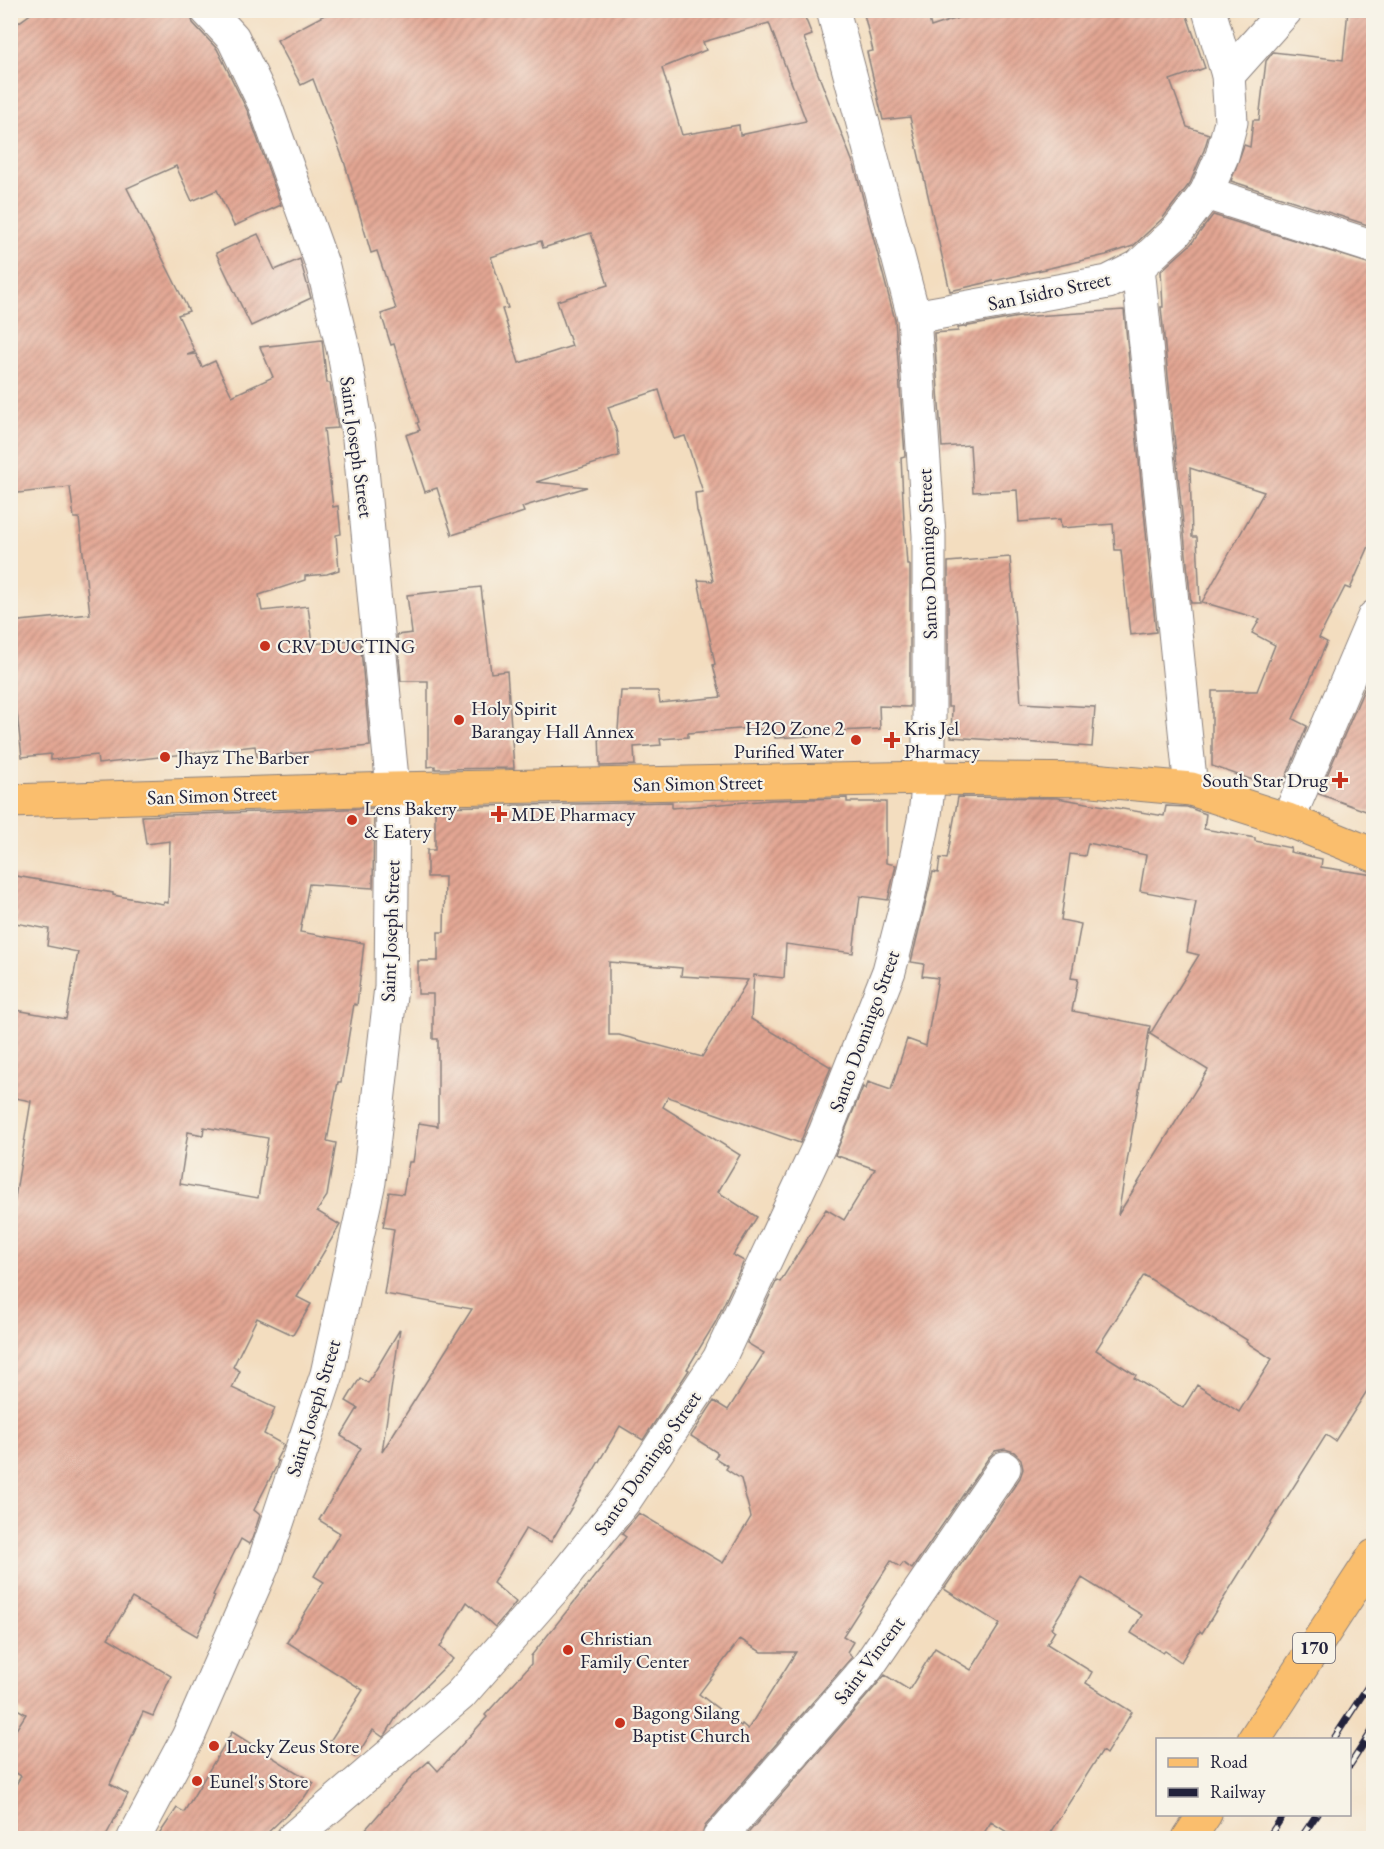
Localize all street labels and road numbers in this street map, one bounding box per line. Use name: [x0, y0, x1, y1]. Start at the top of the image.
street label: San Isidro Street: [985, 265, 1113, 317]
street label: Saint Joseph Street: [334, 375, 380, 520]
street label: Santo Domingo Street: [911, 468, 943, 640]
street label: San Simon Street: [633, 769, 764, 797]
street label: San Simon Street: [147, 780, 278, 810]
street label: Saint Joseph Street: [375, 859, 406, 1003]
street label: Santo Domingo Street: [823, 946, 906, 1116]
street label: Saint Joseph Street: [280, 1335, 346, 1480]
street label: Santo Domingo Street: [587, 1385, 707, 1540]
street label: Saint Vincent: [827, 1610, 911, 1709]
road number: 170: [1293, 1633, 1335, 1663]

